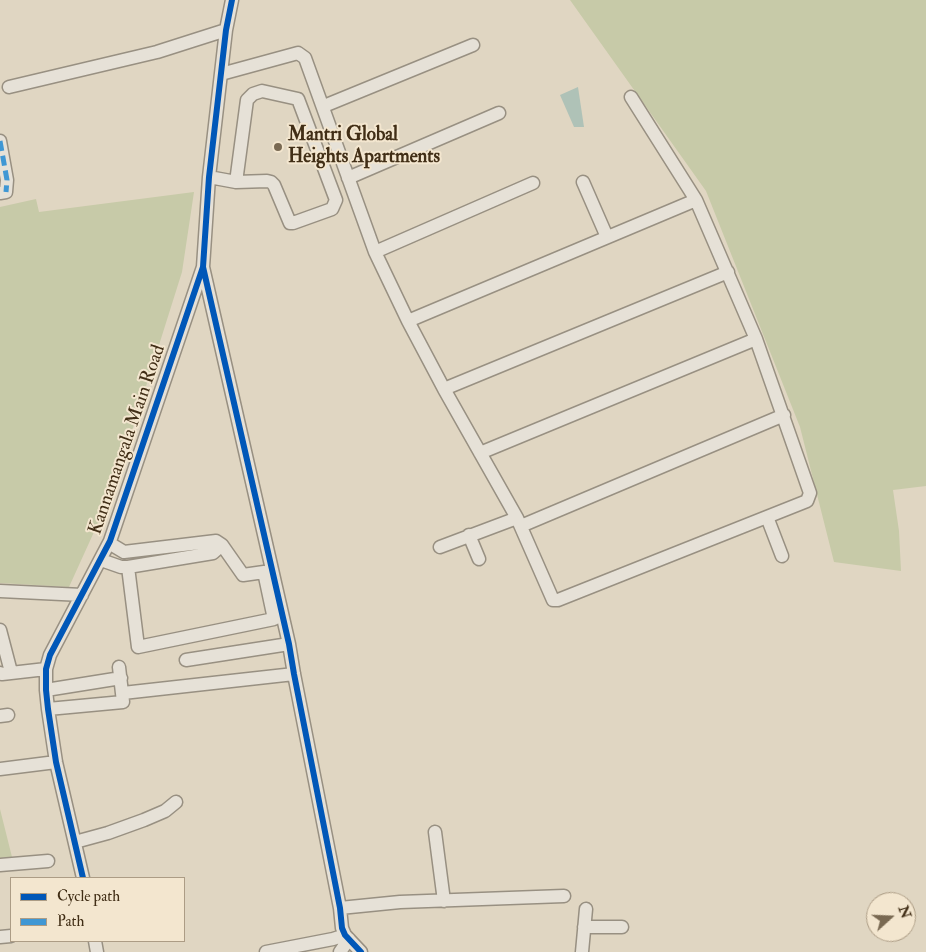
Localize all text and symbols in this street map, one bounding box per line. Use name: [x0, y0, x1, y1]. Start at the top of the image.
place label: Mantri Global Heights Apartments: [288, 125, 440, 169]
marker: Mantri Global Heights Apartments: [272, 141, 284, 153]
street label: Kannamangala Main Road: [85, 342, 171, 538]
legend: [10, 877, 185, 942]
text: Cycle path: [57, 887, 120, 906]
north arrow: [866, 892, 916, 942]
text: N: [894, 903, 915, 921]
text: Path: [57, 912, 84, 931]

